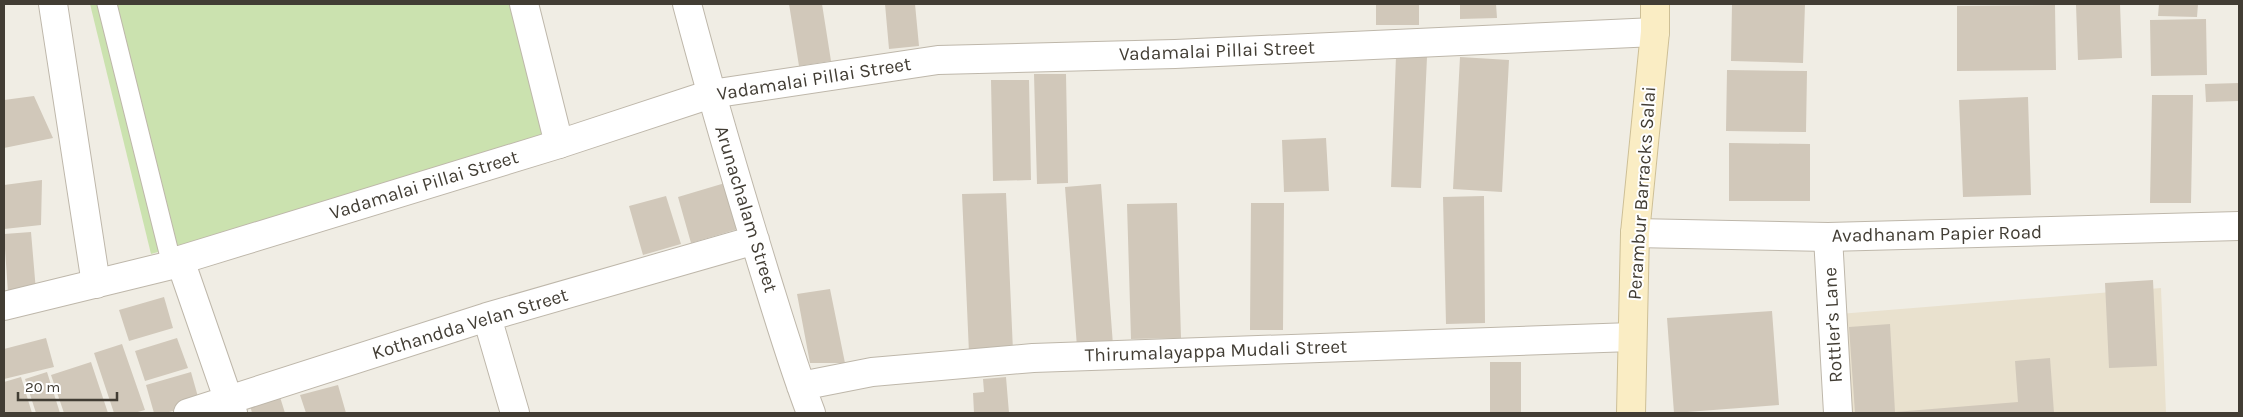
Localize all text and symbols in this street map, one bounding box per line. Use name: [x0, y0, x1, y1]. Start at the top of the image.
street label: Vadamalai Pillai Street: [1119, 37, 1315, 65]
street label: Vadamalai Pillai Street: [715, 53, 913, 105]
street label: Perambur Barracks Salai: [1624, 85, 1660, 301]
street label: Arunachalam Street: [710, 123, 782, 295]
street label: Vadamalai Pillai Street: [327, 146, 521, 224]
street label: Avadhanam Papier Road: [1832, 221, 2042, 247]
street label: Rottler's Lane: [1819, 267, 1847, 383]
street label: Kothandda Velan Street: [369, 284, 571, 364]
street label: Thirumalayappa Mudali Street: [1084, 335, 1348, 367]
scale bar: [18, 370, 116, 402]
text: 20 m: [25, 378, 60, 396]

